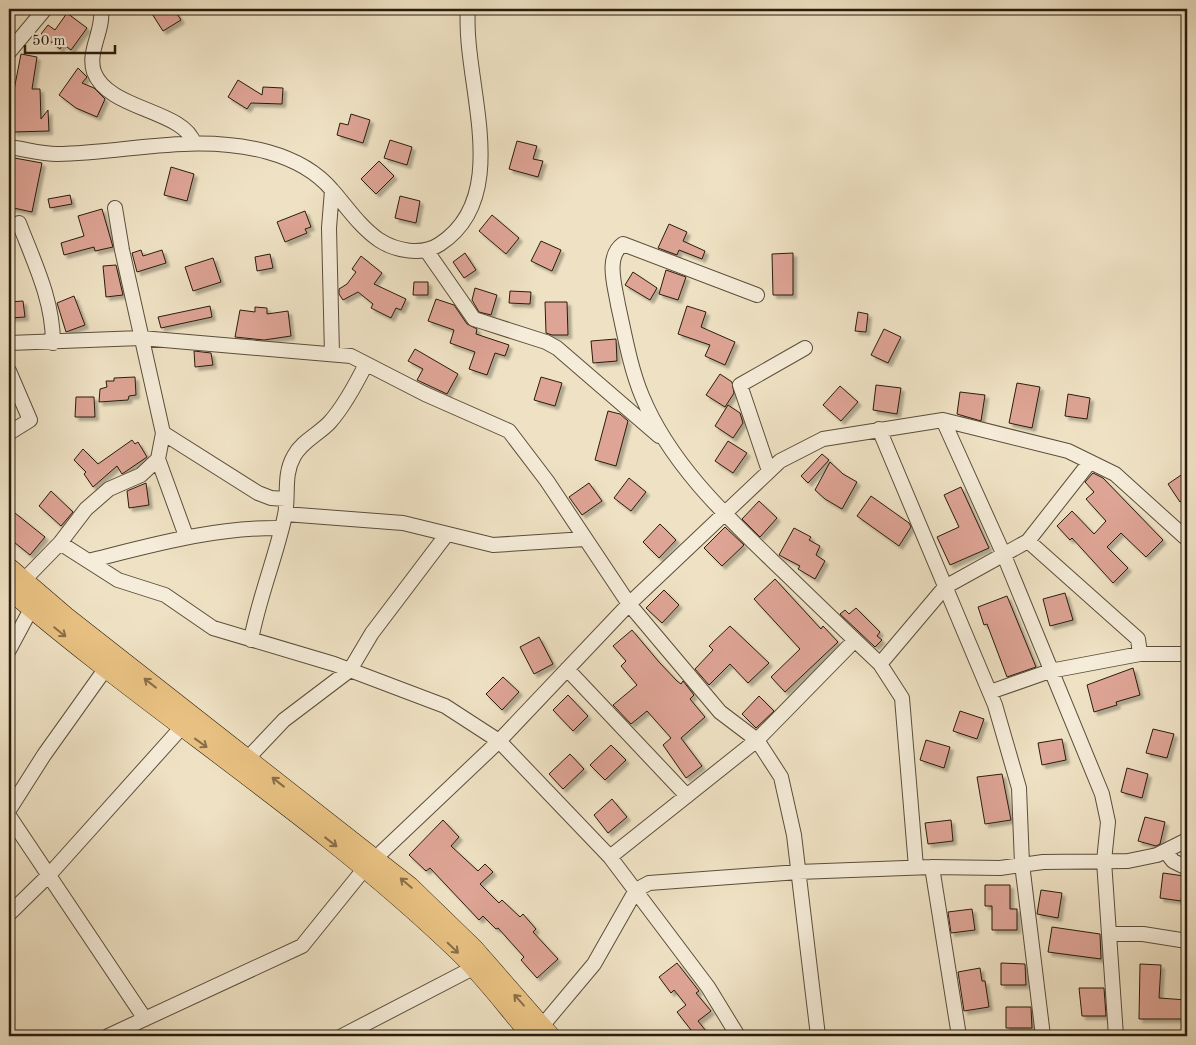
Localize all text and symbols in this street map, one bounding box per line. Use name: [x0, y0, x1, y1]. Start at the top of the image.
scale bar: [25, 22, 115, 54]
text: 50 m: [32, 34, 66, 49]
one-way arrow: [53, 627, 66, 638]
one-way arrow: [143, 678, 157, 688]
one-way arrow: [194, 738, 208, 748]
one-way arrow: [272, 777, 285, 788]
one-way arrow: [324, 836, 337, 847]
one-way arrow: [400, 877, 413, 888]
one-way arrow: [447, 942, 460, 954]
one-way arrow: [513, 993, 525, 1006]

